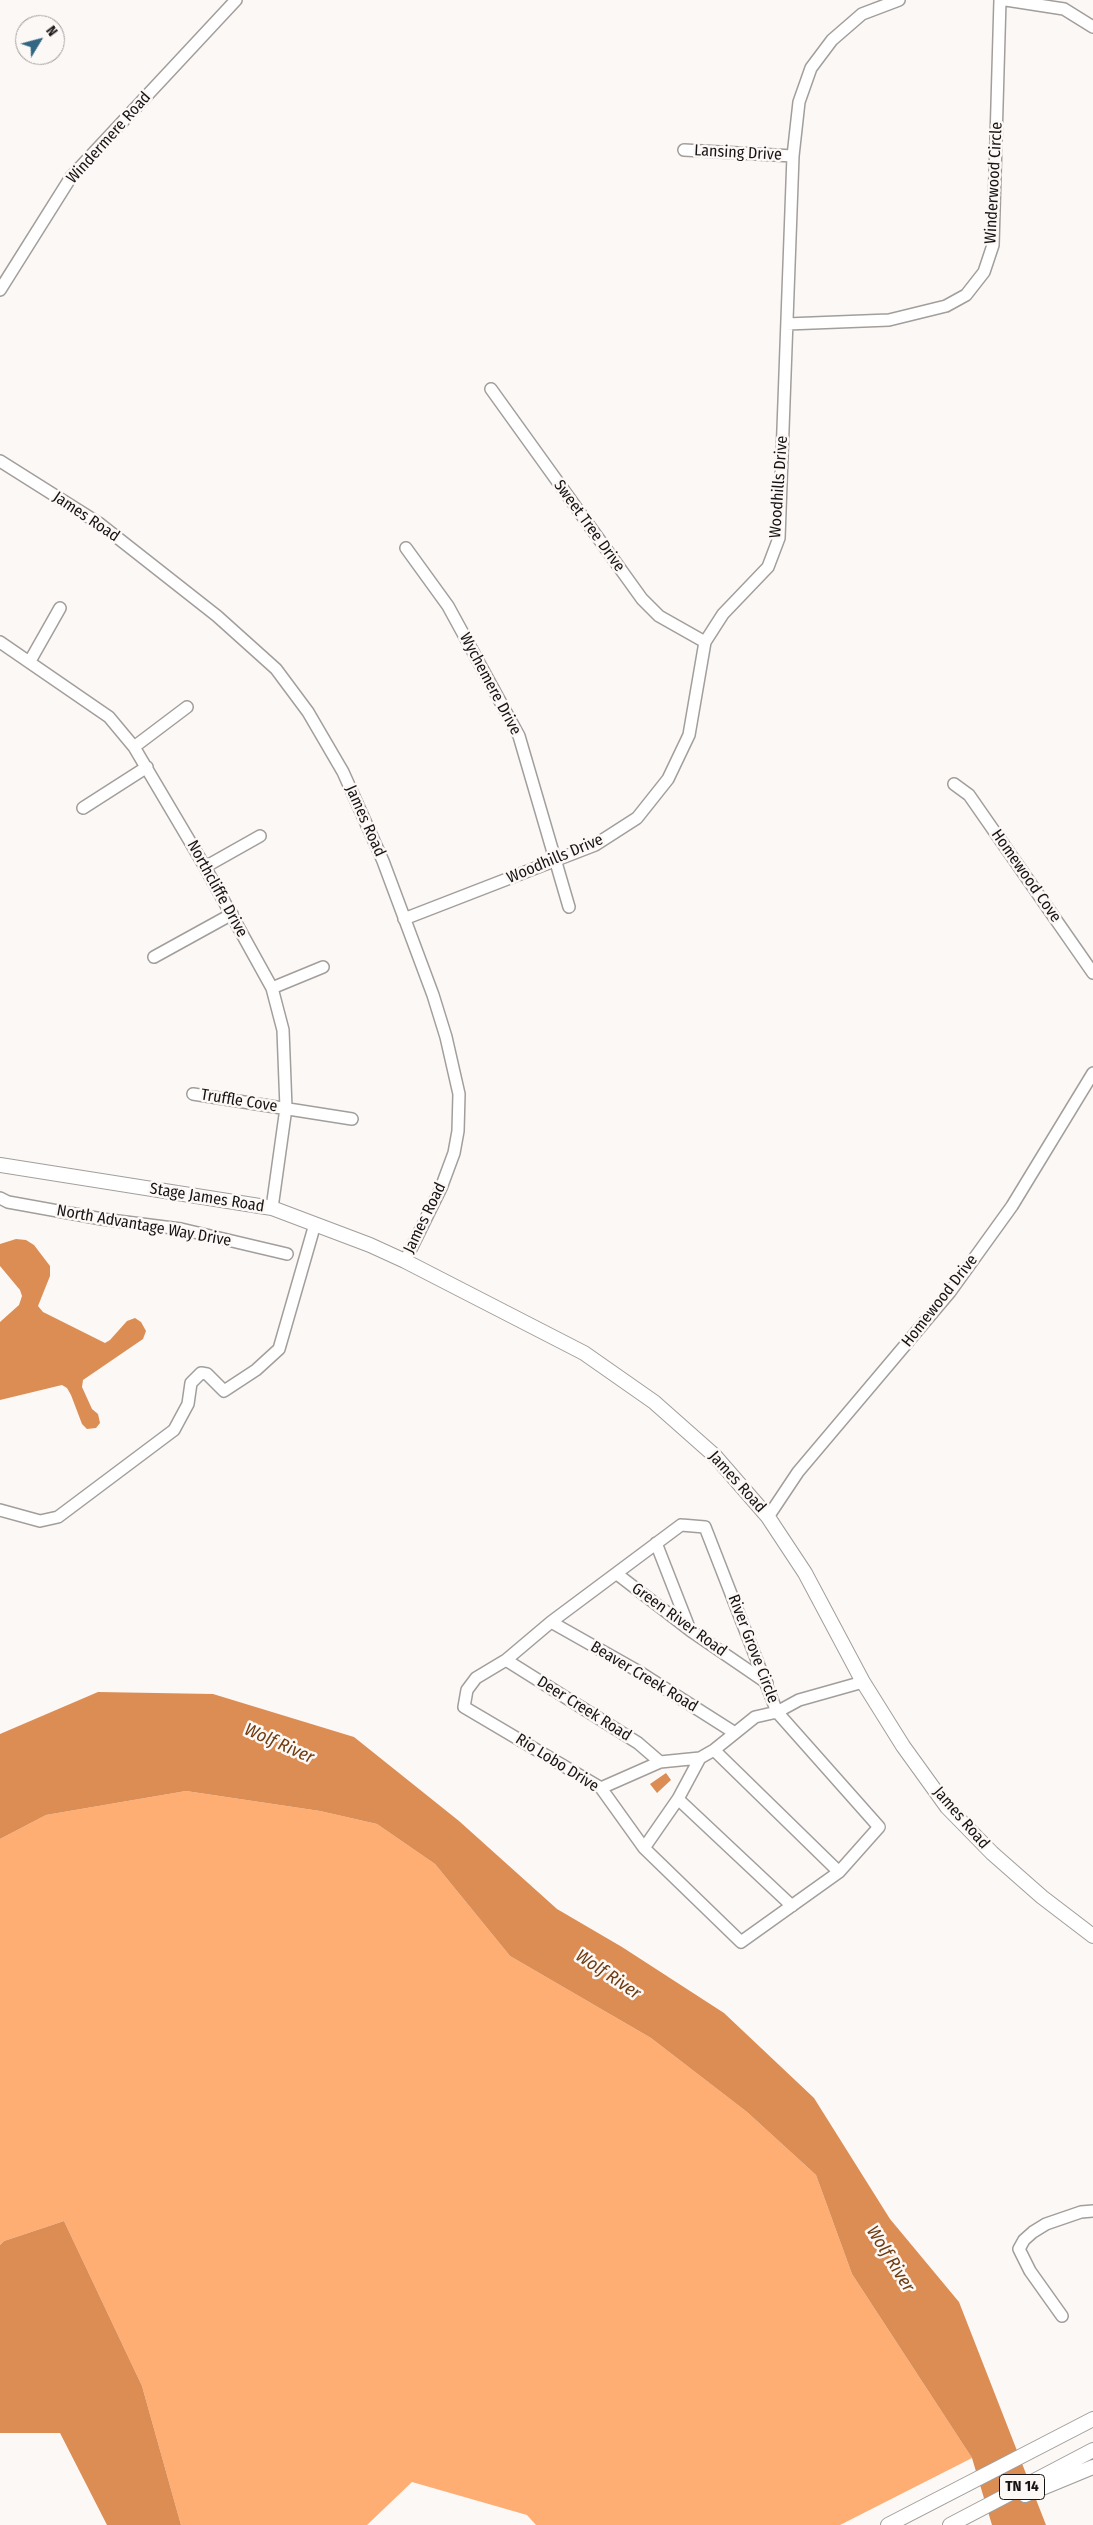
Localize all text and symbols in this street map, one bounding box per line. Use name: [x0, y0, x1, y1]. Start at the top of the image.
north arrow: [15, 15, 65, 65]
text: N: [42, 23, 61, 40]
street label: Windermere Road: [63, 88, 155, 188]
street label: Winderwood Circle: [981, 121, 1007, 245]
street label: Lansing Drive: [694, 141, 782, 165]
street label: Woodhills Drive: [766, 435, 792, 539]
street label: Sweet Tree Drive: [549, 476, 629, 576]
street label: James Road: [49, 488, 123, 546]
street label: Wychemere Drive: [455, 630, 525, 738]
street label: James Road: [341, 782, 389, 860]
street label: Homewood Cove: [987, 826, 1065, 926]
street label: Woodhills Drive: [504, 830, 606, 888]
street label: Northcliffe Drive: [183, 837, 251, 941]
street label: Truffle Cove: [199, 1085, 279, 1117]
street label: Stage James Road: [148, 1179, 266, 1217]
street label: James Road: [400, 1180, 450, 1256]
street label: North Advantage Way Drive: [55, 1201, 233, 1251]
street label: Homewood Drive: [898, 1251, 982, 1351]
street label: James Road: [704, 1447, 770, 1517]
street label: Green River Road: [628, 1579, 730, 1661]
street label: River Grove Circle: [723, 1592, 783, 1706]
street label: Beaver Creek Road: [587, 1637, 701, 1717]
street label: Deer Creek Road: [533, 1672, 635, 1746]
water label: Wolf River: [241, 1719, 317, 1769]
street label: Rio Lobo Drive: [512, 1730, 602, 1796]
street label: James Road: [929, 1783, 993, 1853]
water label: Wolf River: [571, 1945, 645, 2005]
water label: Wolf River: [861, 2222, 919, 2296]
road number: TN 14: [1000, 2474, 1044, 2500]

